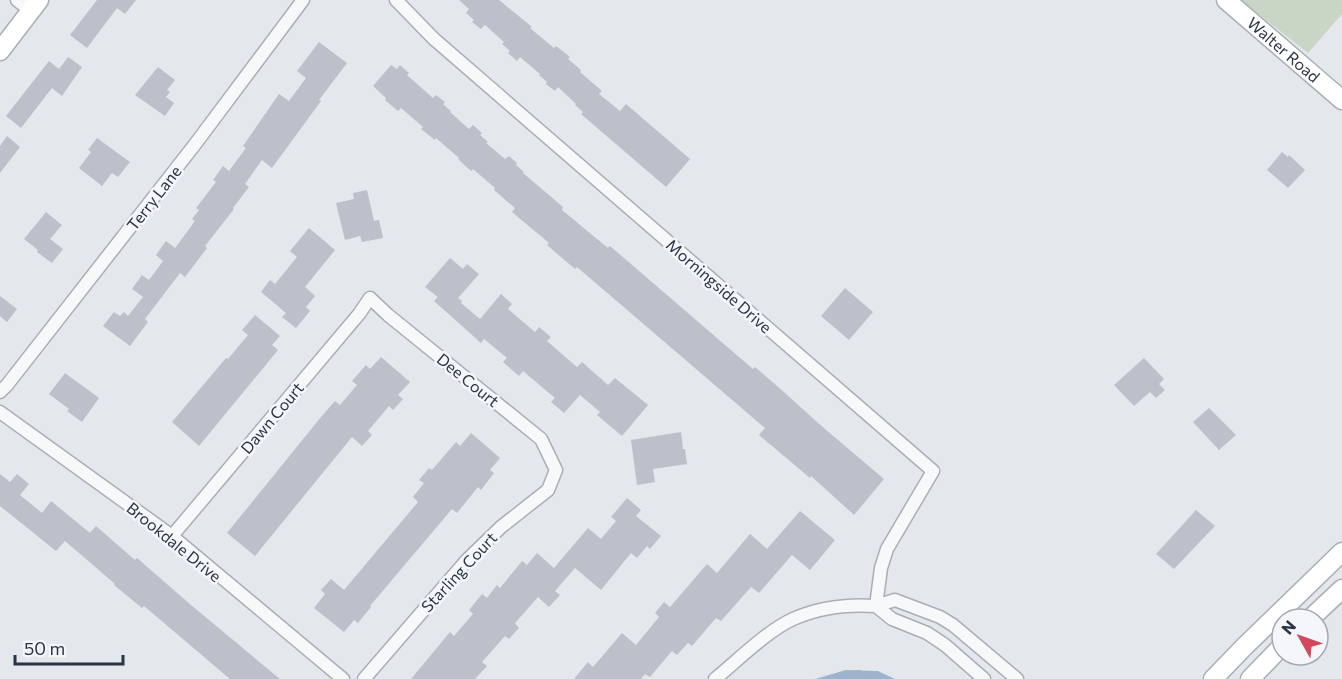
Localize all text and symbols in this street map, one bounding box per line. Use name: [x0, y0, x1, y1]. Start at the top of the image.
street label: Walter Road: [1244, 13, 1324, 86]
street label: Terry Lane: [122, 162, 185, 234]
street label: Morningside Drive: [663, 235, 776, 336]
street label: Dee Court: [434, 349, 503, 411]
street label: Dawn Court: [236, 378, 307, 457]
street label: Brookdale Drive: [123, 498, 225, 585]
street label: Starling Court: [417, 528, 501, 615]
north arrow: [1270, 607, 1330, 667]
text: N: [1277, 616, 1299, 638]
scale bar: [15, 628, 123, 666]
text: 50 m: [24, 637, 65, 659]

